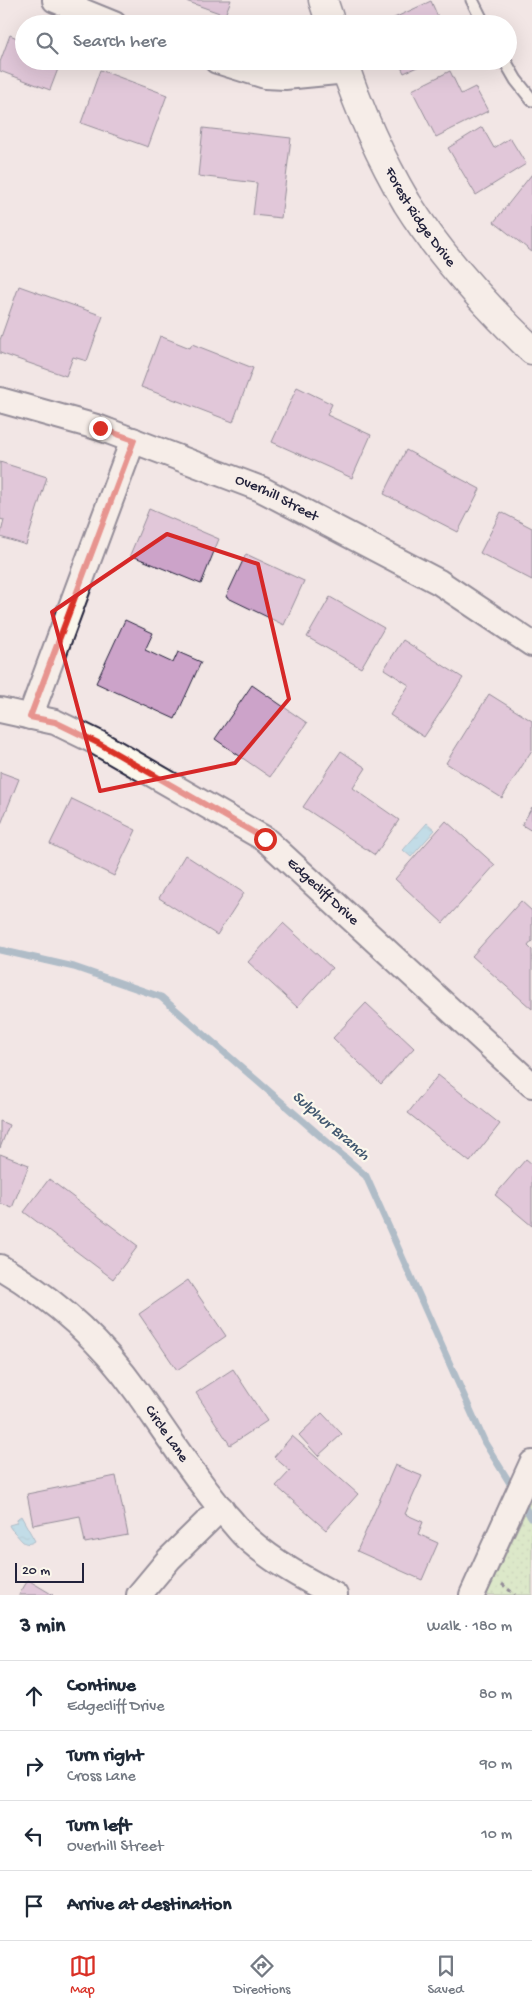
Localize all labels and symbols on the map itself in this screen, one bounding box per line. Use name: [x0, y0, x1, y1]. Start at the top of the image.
street label: Forest Ridge Drive: [380, 164, 459, 271]
route end: [89, 417, 112, 440]
street label: Overhill Street: [232, 471, 323, 527]
route start: [254, 828, 277, 851]
street label: Edgecliff Drive: [283, 854, 363, 930]
water label: Sulphur Branch: [287, 1088, 373, 1166]
street label: Circle Lane: [140, 1402, 192, 1466]
scale bar: [15, 1560, 84, 1583]

